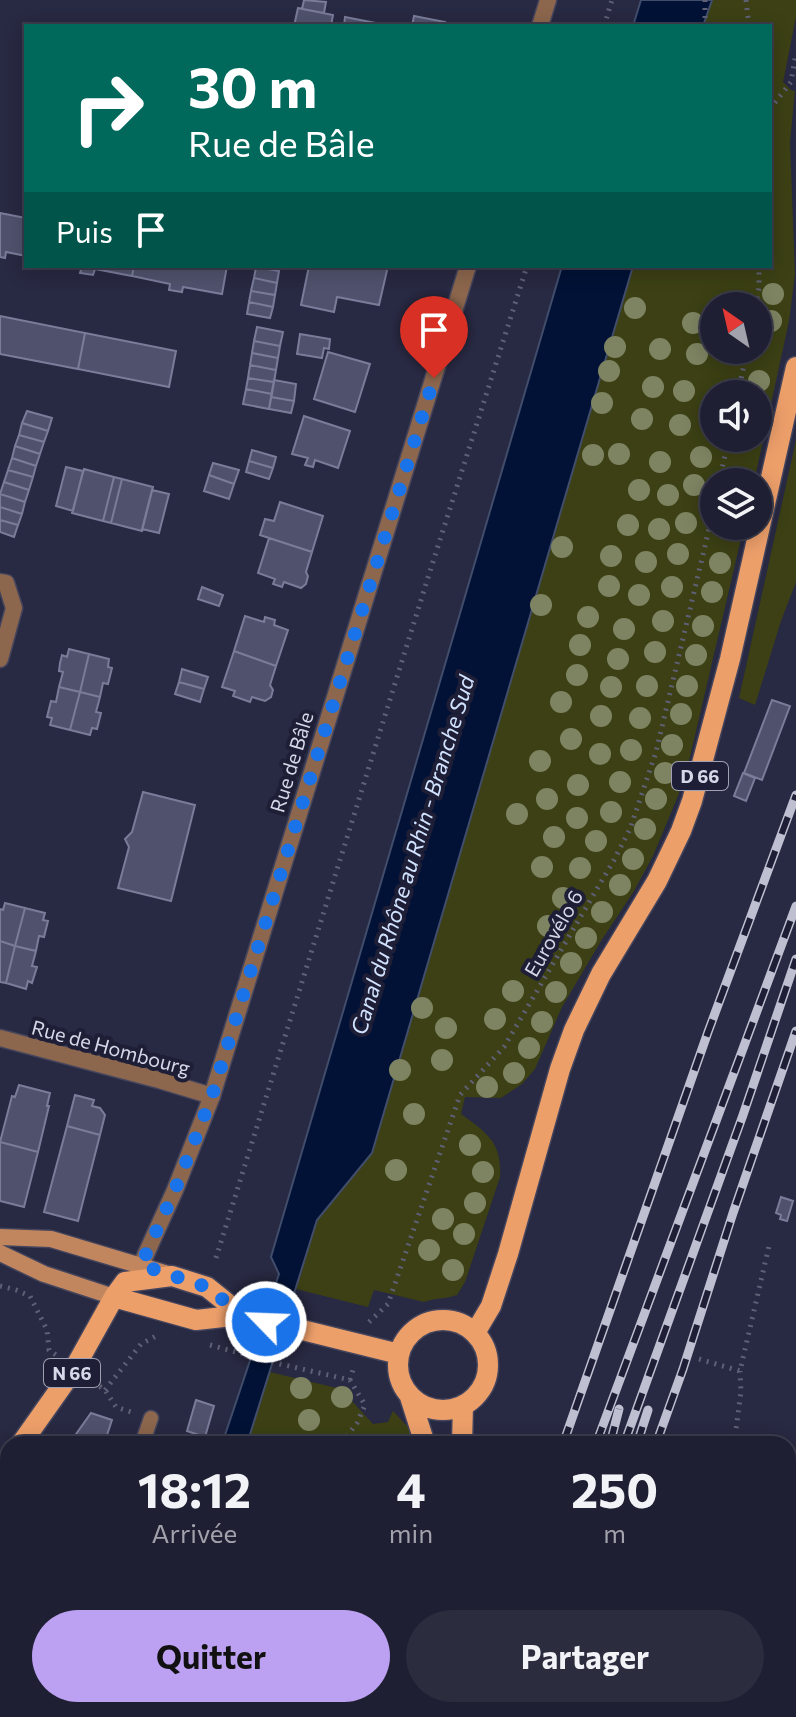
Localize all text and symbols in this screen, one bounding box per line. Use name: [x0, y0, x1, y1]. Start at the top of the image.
text: 30 m: [188, 51, 317, 120]
icon: right: [56, 56, 160, 160]
text: Rue de Bâle: [188, 120, 375, 164]
icon: arrive: [129, 208, 173, 252]
text: Puis: [56, 212, 113, 249]
north arrow: [700, 292, 772, 364]
map controls: [700, 292, 772, 540]
pin: [400, 296, 468, 378]
icon: arrive: [412, 308, 456, 352]
button: sound: [700, 380, 772, 452]
button: layers: [700, 468, 772, 540]
water label: Canal du Rhône au Rhin - Branche Sud: [344, 671, 480, 1038]
street label: Rue de Bâle: [264, 709, 318, 815]
road number: D 66: [672, 762, 728, 790]
street label: Eurovélo 6: [519, 886, 587, 980]
street label: Rue de Hombourg: [29, 1014, 193, 1080]
position arrow: [224, 1280, 308, 1364]
road number: N 66: [44, 1359, 100, 1387]
text: 18:12: [138, 1459, 251, 1518]
text: 4: [396, 1459, 426, 1518]
text: 250: [571, 1459, 658, 1518]
text: Arrivée: [152, 1517, 237, 1548]
text: min: [389, 1517, 433, 1548]
text: m: [603, 1517, 626, 1548]
button: Quitter: [32, 1610, 390, 1702]
button: Partager: [406, 1610, 764, 1702]

